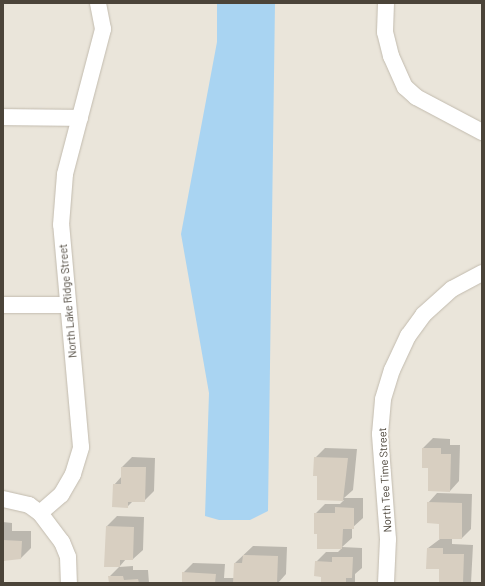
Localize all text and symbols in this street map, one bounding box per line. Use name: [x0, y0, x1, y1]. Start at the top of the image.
street label: North Lake Ridge Street: [56, 243, 80, 359]
street label: North Tee Time Street: [376, 427, 394, 533]

